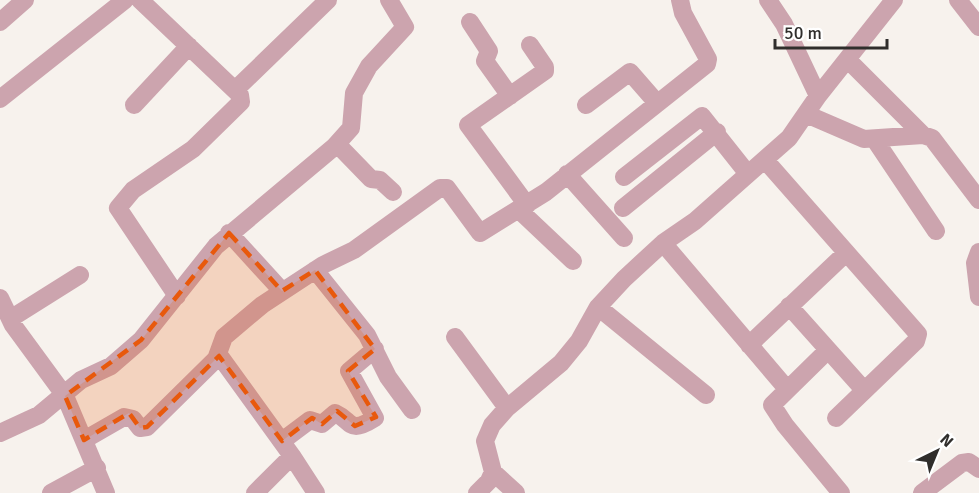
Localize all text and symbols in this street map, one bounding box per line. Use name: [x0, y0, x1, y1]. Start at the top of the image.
scale bar: [775, 12, 888, 50]
text: 50 m: [784, 22, 822, 44]
north arrow: [907, 421, 967, 481]
text: N: [936, 430, 957, 452]

